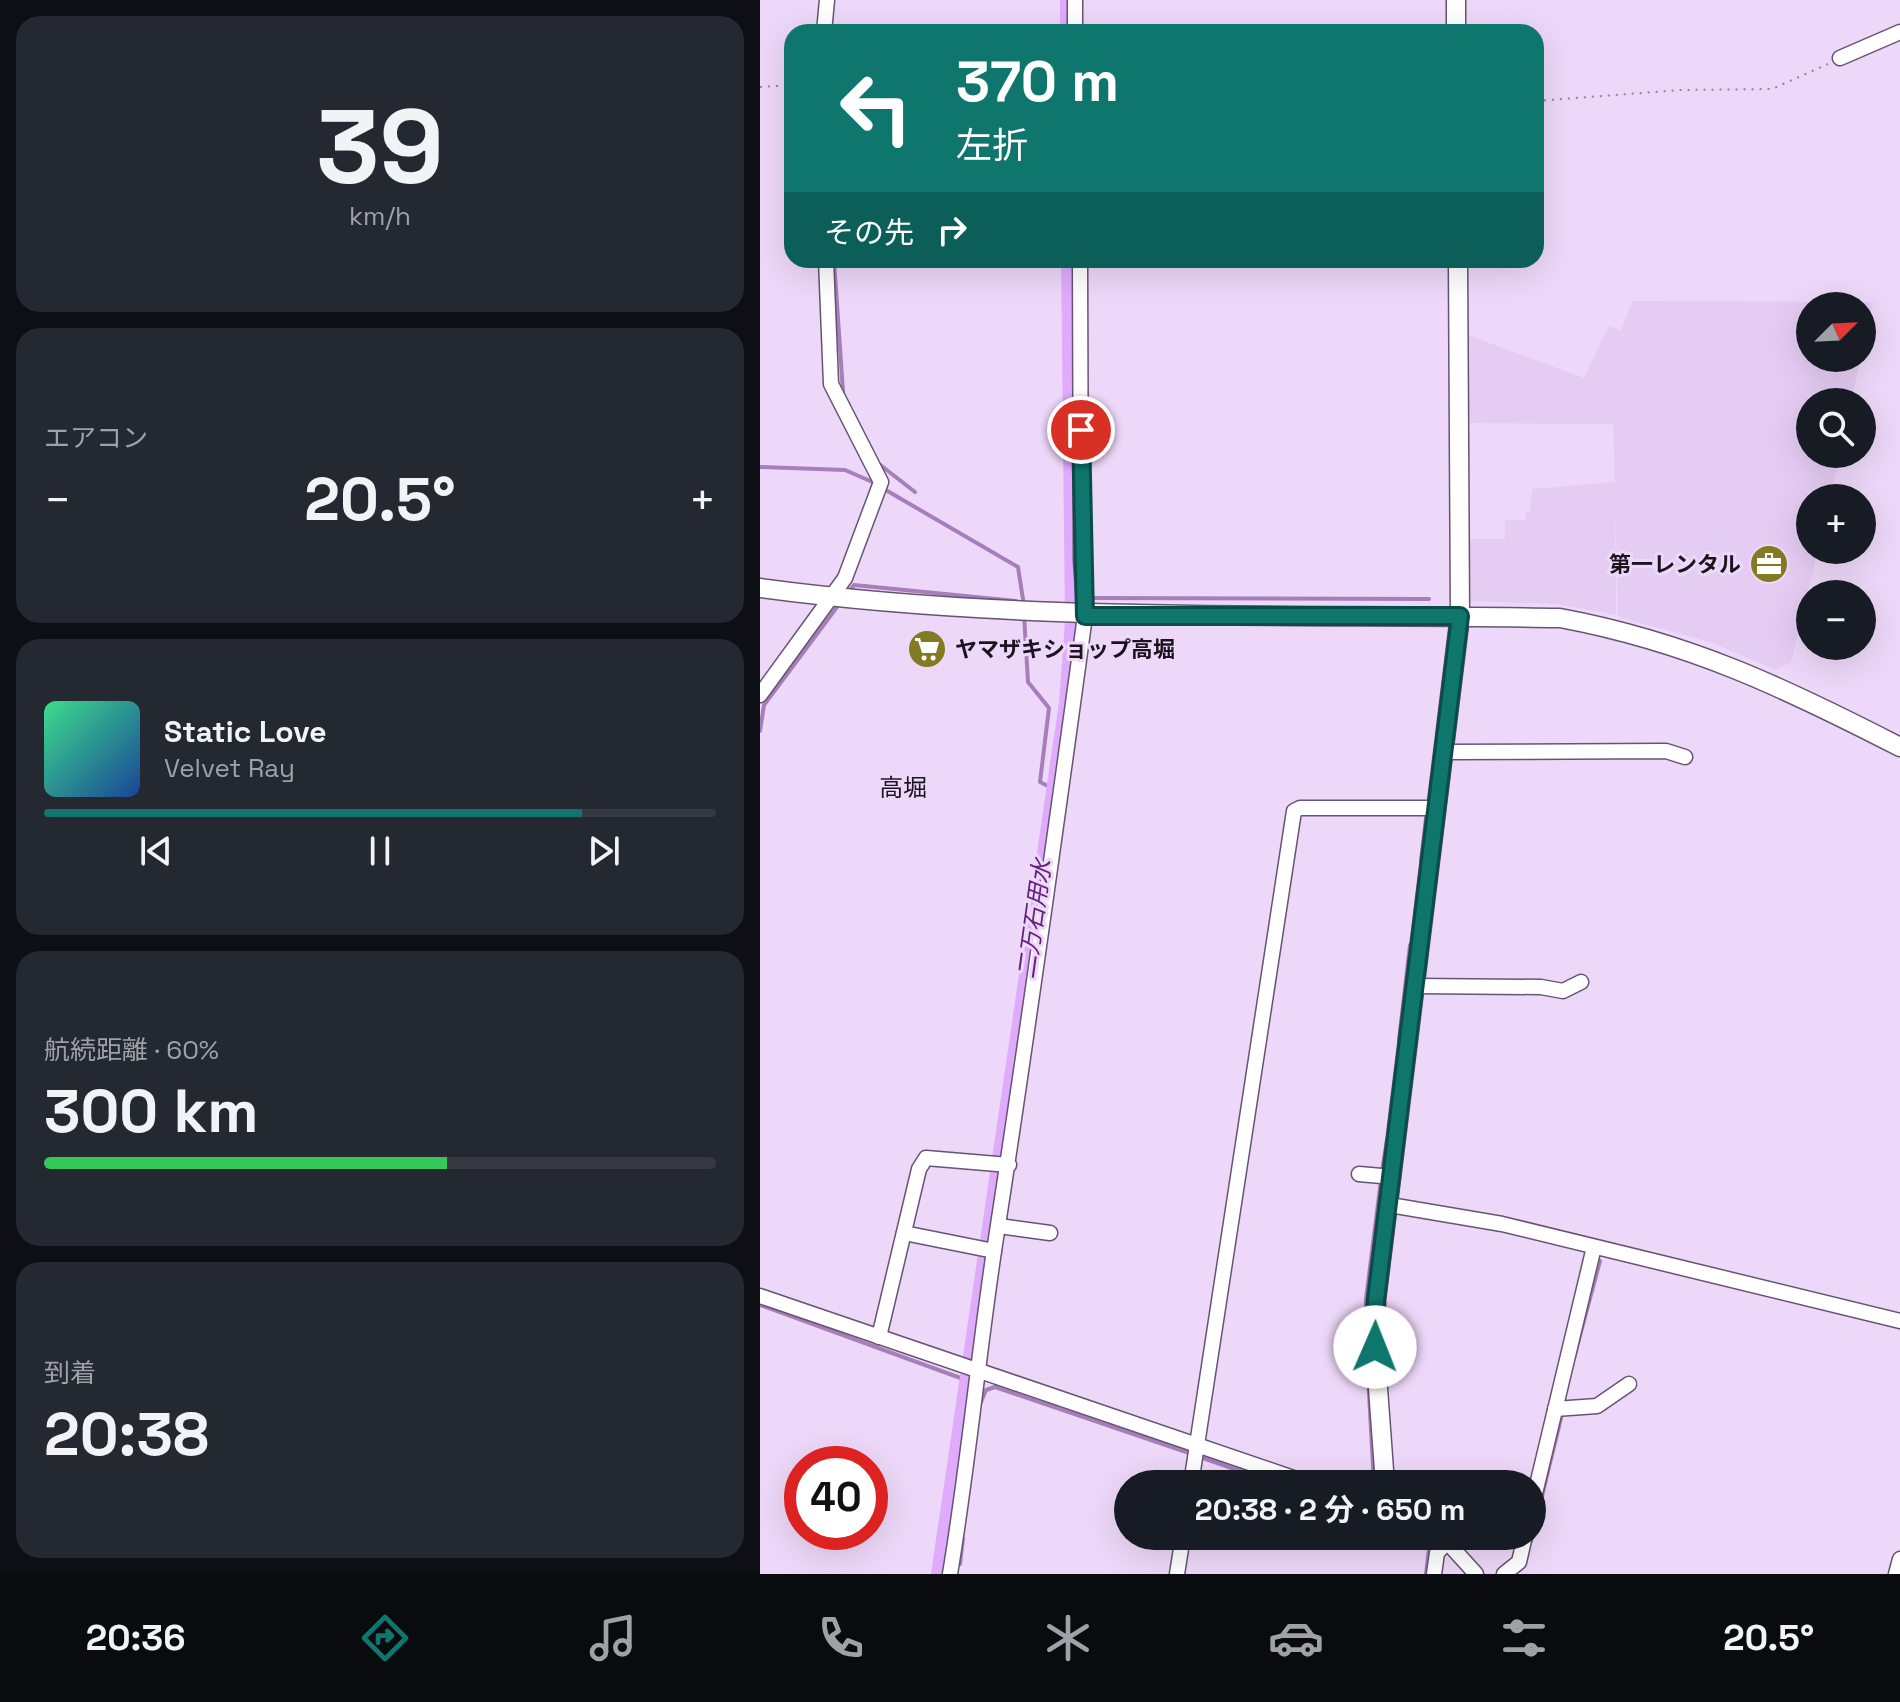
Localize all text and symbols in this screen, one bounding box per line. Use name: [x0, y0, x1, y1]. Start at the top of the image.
text: 370 m: [956, 46, 1119, 117]
icon: left: [824, 56, 928, 160]
text: 39: [316, 81, 444, 213]
text: 左折: [956, 123, 1028, 169]
text: km/h: [349, 199, 411, 233]
icon: right: [930, 208, 974, 252]
text: その先: [824, 213, 914, 252]
north arrow: [1796, 292, 1876, 372]
map controls: [1796, 292, 1876, 660]
button: search: [1796, 388, 1876, 468]
pin: [1047, 396, 1115, 464]
icon: arrive: [1059, 408, 1103, 452]
text: エアコン: [44, 421, 148, 455]
text: 20.5°: [304, 461, 456, 538]
text: −: [44, 472, 71, 528]
text: +: [689, 472, 716, 528]
button: +: [1796, 484, 1876, 564]
office icon: 第一レンタル: [1748, 543, 1790, 585]
place label: 第一レンタル: [1609, 550, 1741, 578]
button: −: [1796, 580, 1876, 660]
supermarket icon: ヤマザキショップ高堀: [906, 628, 948, 670]
place label: ヤマザキショップ高堀: [955, 635, 1175, 663]
text: Static Love: [164, 712, 327, 751]
text: Velvet Ray: [164, 751, 295, 785]
district label: 高堀: [879, 772, 927, 803]
icon: previous: [134, 829, 178, 873]
icon: pause: [358, 829, 402, 873]
icon: next: [582, 829, 626, 873]
water label: 二万石用水: [1010, 854, 1058, 981]
text: 航続距離 · 60%: [44, 1033, 219, 1067]
text: 300 km: [44, 1073, 259, 1150]
position arrow: [1333, 1305, 1417, 1389]
text: 到着: [44, 1356, 96, 1390]
text: 20:38: [44, 1396, 209, 1473]
speed limit sign: 40: [784, 1446, 888, 1550]
text: 20:38 · 2 分 · 650 m: [1195, 1490, 1465, 1529]
icon: directions: [357, 1610, 413, 1666]
icon: music: [585, 1610, 641, 1666]
icon: phone: [813, 1610, 869, 1666]
icon: climate: [1040, 1610, 1096, 1666]
icon: car: [1268, 1610, 1324, 1666]
icon: filters: [1496, 1610, 1552, 1666]
text: 20:36: [86, 1615, 185, 1661]
text: 20.5°: [1723, 1615, 1814, 1661]

